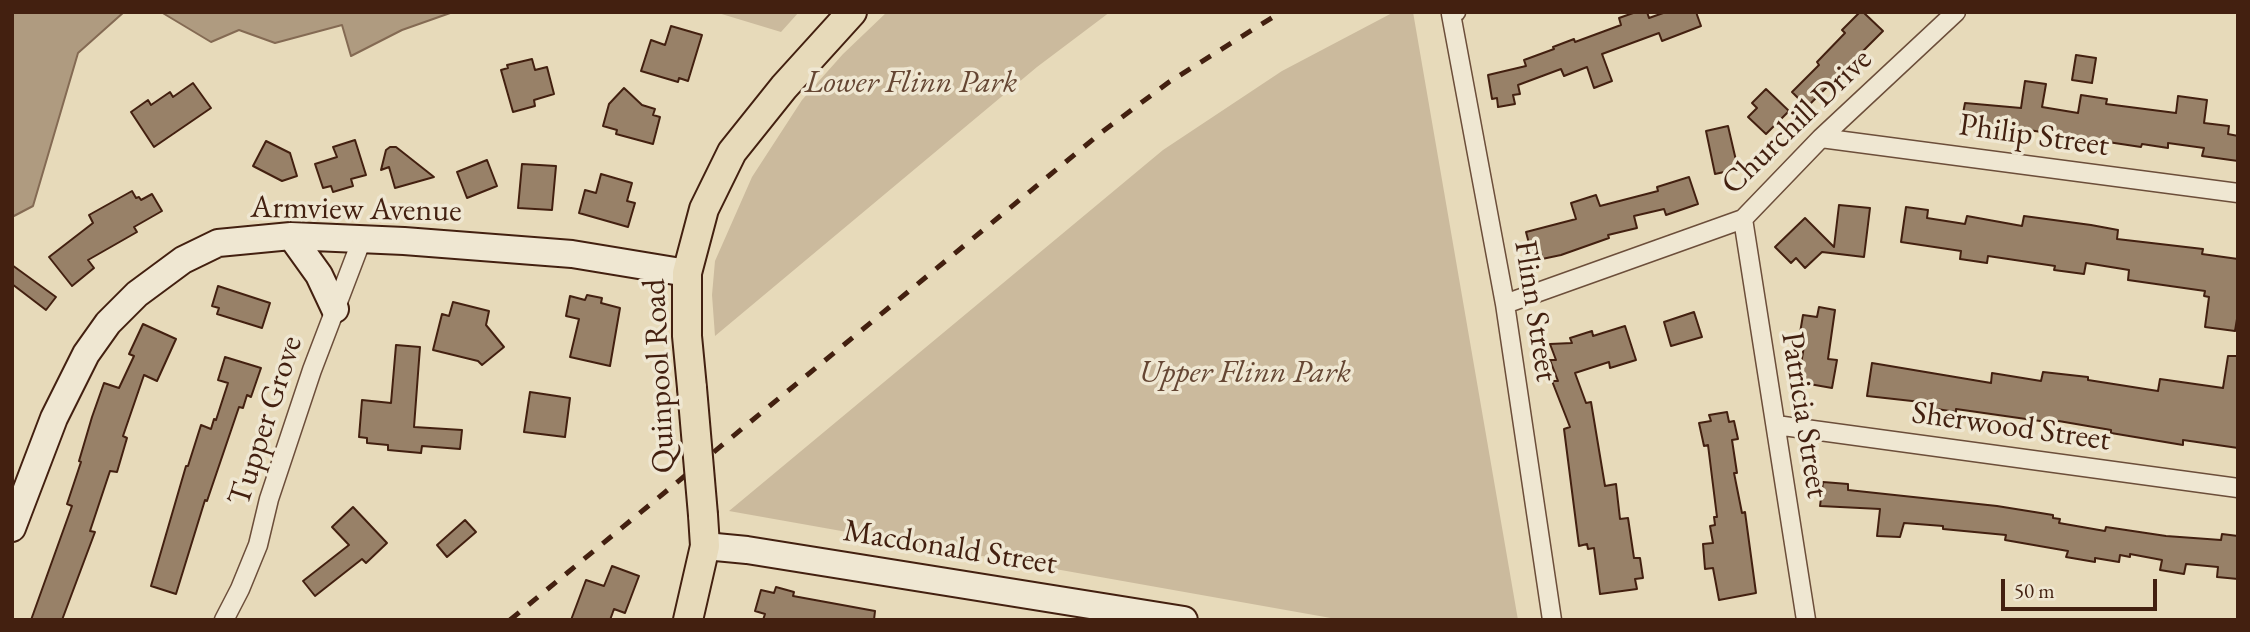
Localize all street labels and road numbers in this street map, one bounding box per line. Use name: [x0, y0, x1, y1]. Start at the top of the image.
street label: Churchill Drive: [1714, 41, 1880, 203]
street label: Philip Street: [1957, 106, 2111, 166]
street label: Armview Avenue: [250, 189, 462, 231]
street label: Flinn Street: [1505, 238, 1565, 384]
street label: Quinpool Road: [636, 278, 684, 474]
street label: Patricia Street: [1772, 329, 1836, 501]
street label: Tupper Grove: [221, 331, 311, 511]
street label: Sherwood Street: [1909, 394, 2113, 460]
street label: Macdonald Street: [841, 512, 1059, 584]

